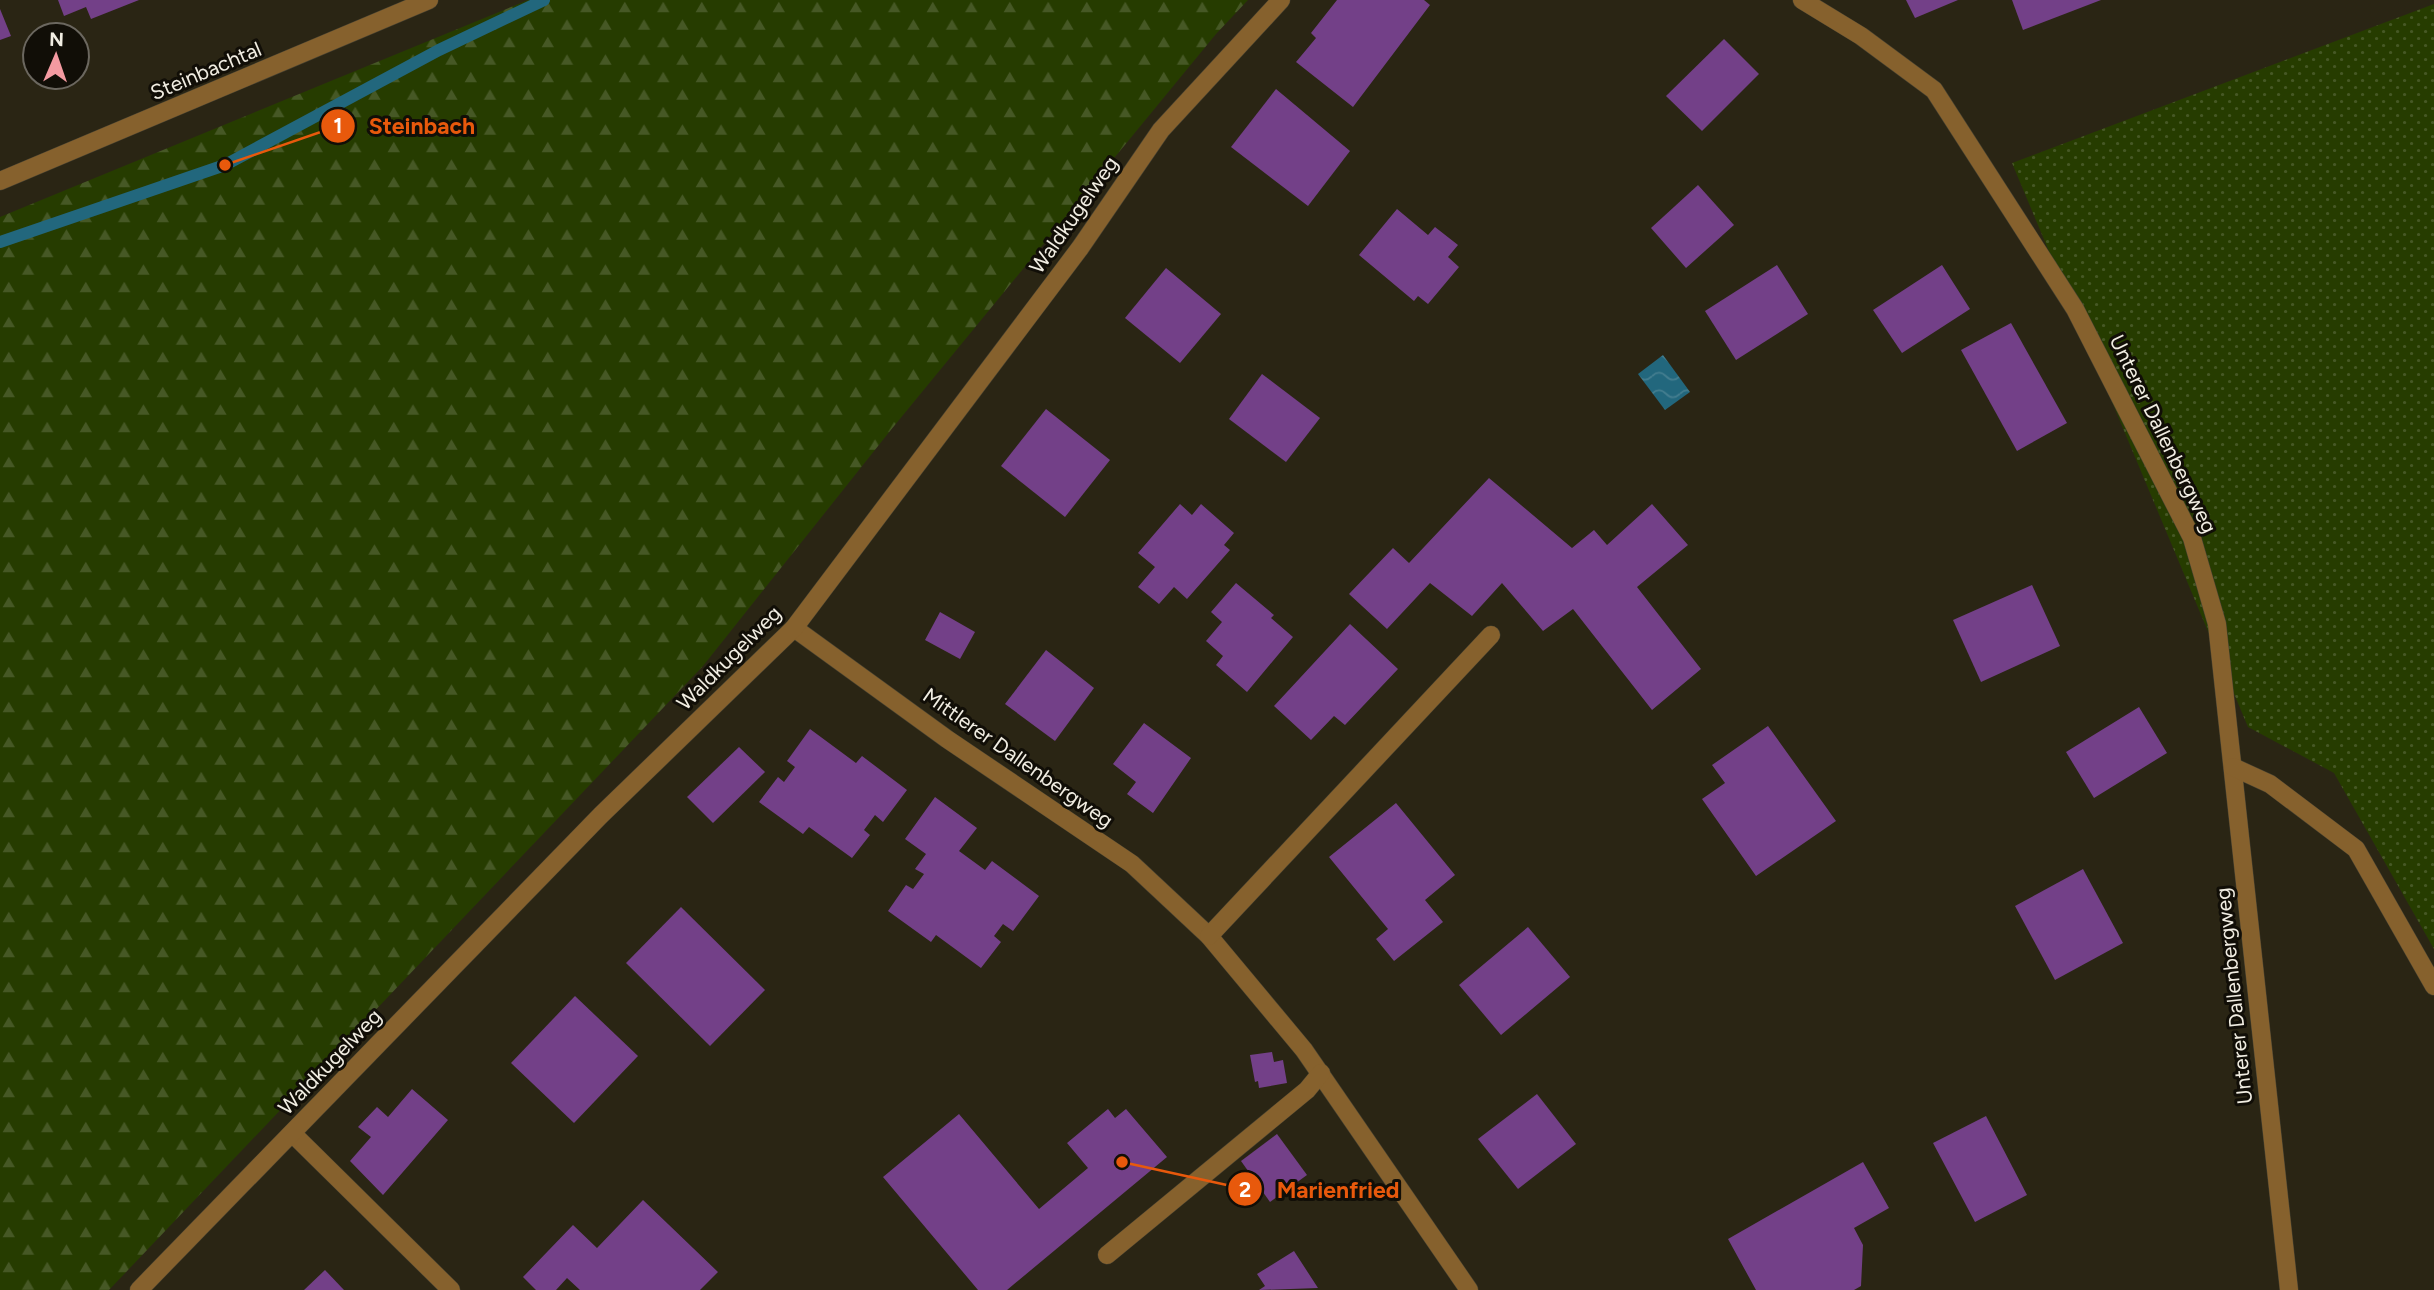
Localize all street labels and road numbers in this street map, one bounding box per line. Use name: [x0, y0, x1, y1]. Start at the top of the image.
street label: Steinbachtal: [147, 36, 265, 105]
street label: Waldkugelweg: [1024, 151, 1123, 278]
street label: Unterer Dallenbergweg: [2105, 331, 2222, 537]
street label: Waldkugelweg: [671, 600, 786, 715]
street label: Mittlerer Dallenbergweg: [918, 682, 1118, 833]
street label: Unterer Dallenbergweg: [2210, 887, 2257, 1106]
street label: Waldkugelweg: [273, 1004, 386, 1120]

